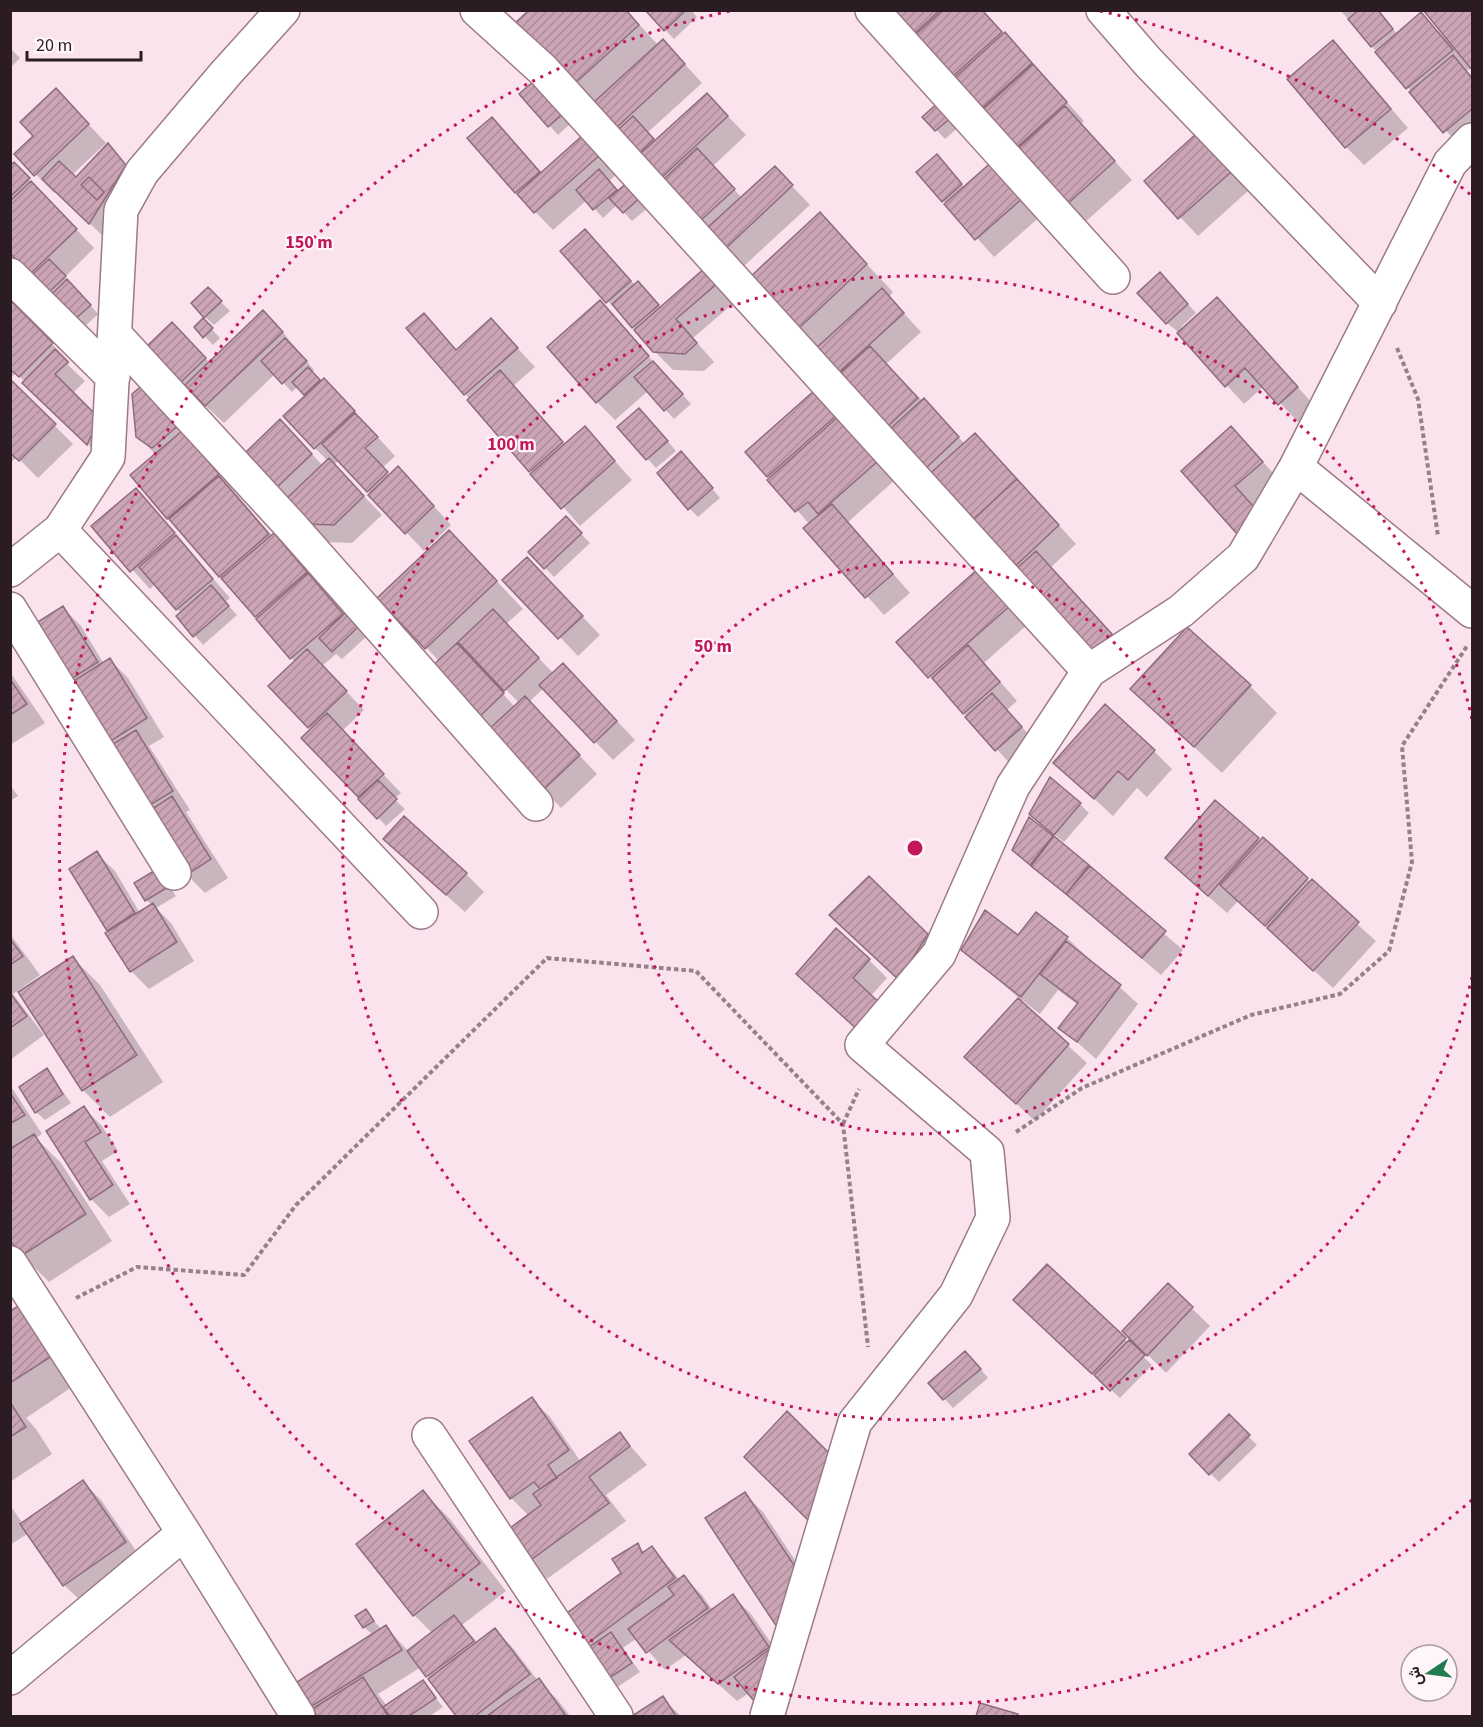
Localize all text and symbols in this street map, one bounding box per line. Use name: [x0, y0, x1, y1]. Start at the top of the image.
scale bar: [27, 24, 141, 62]
text: 20 m: [36, 33, 72, 58]
text: 150 m: [285, 230, 333, 255]
text: 100 m: [487, 432, 535, 457]
text: 50 m: [694, 634, 732, 659]
centre of rings: [905, 838, 925, 858]
north arrow: [1399, 1643, 1459, 1703]
text: ش: [1402, 1664, 1428, 1688]

